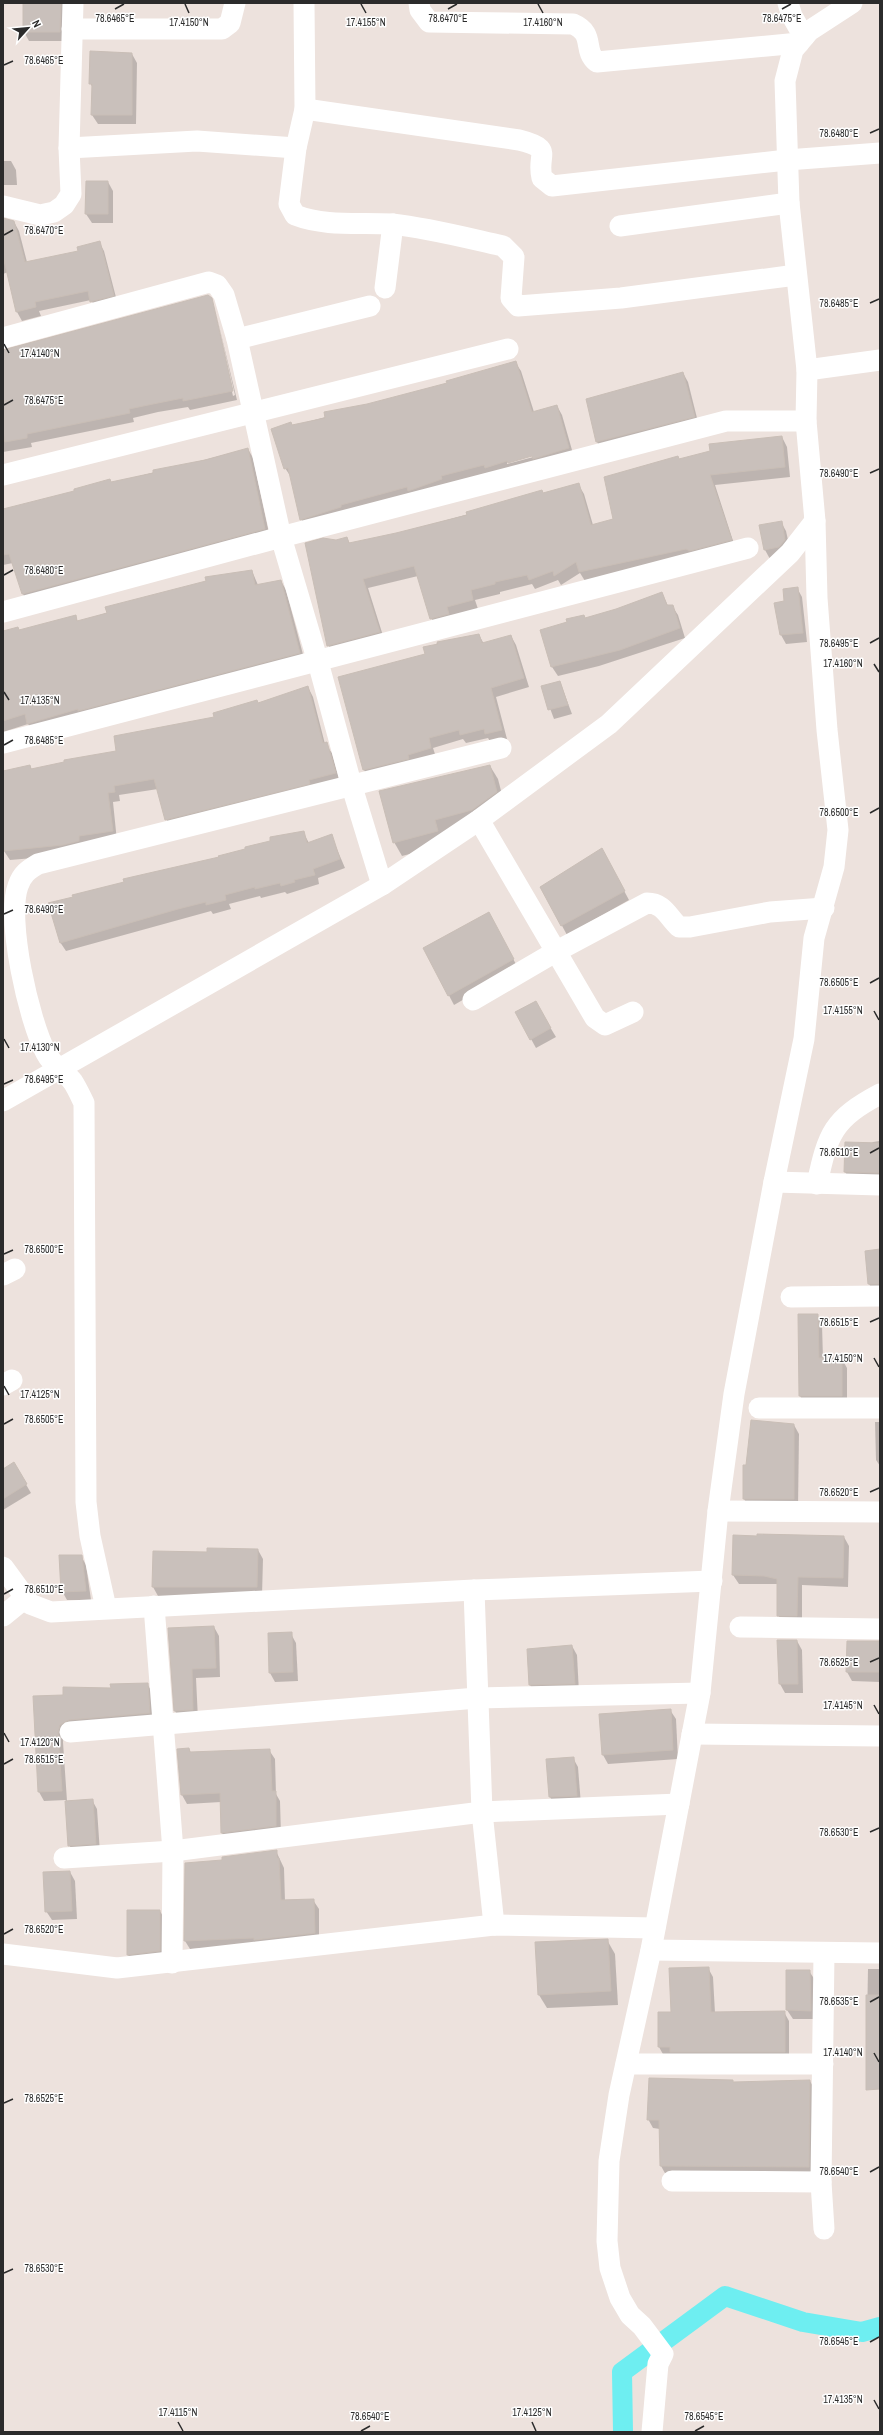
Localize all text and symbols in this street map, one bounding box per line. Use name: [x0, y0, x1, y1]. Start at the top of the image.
north arrow: [8, 8, 48, 48]
text: 78.6465°E: [95, 12, 135, 25]
text: 78.6470°E: [428, 12, 468, 25]
text: 78.6475°E: [762, 12, 802, 25]
text: 17.4150°N: [169, 16, 209, 29]
text: 17.4155°N: [346, 16, 386, 29]
text: 17.4160°N: [523, 16, 563, 29]
text: N: [29, 17, 45, 30]
text: 78.6465°E: [24, 54, 64, 67]
text: 78.6480°E: [819, 127, 859, 140]
text: 78.6470°E: [24, 224, 64, 237]
text: 78.6485°E: [819, 297, 859, 310]
text: 17.4140°N: [20, 347, 60, 360]
text: 78.6475°E: [24, 394, 64, 407]
text: 78.6490°E: [819, 467, 859, 480]
text: 78.6480°E: [24, 564, 64, 577]
text: 78.6495°E: [819, 637, 859, 650]
text: 17.4160°N: [823, 657, 863, 670]
text: 17.4135°N: [20, 694, 60, 707]
text: 78.6485°E: [24, 734, 64, 747]
text: 78.6500°E: [819, 806, 859, 819]
text: 78.6490°E: [24, 903, 64, 916]
text: 78.6505°E: [819, 976, 859, 989]
text: 17.4155°N: [823, 1004, 863, 1017]
text: 17.4130°N: [20, 1041, 60, 1054]
text: 78.6495°E: [24, 1073, 64, 1086]
text: 78.6510°E: [819, 1146, 859, 1159]
text: 78.6500°E: [24, 1243, 64, 1256]
text: 78.6515°E: [819, 1316, 859, 1329]
text: 17.4150°N: [823, 1352, 863, 1365]
text: 17.4125°N: [20, 1388, 60, 1401]
text: 78.6505°E: [24, 1413, 64, 1426]
text: 78.6520°E: [819, 1486, 859, 1499]
text: 78.6510°E: [24, 1583, 64, 1596]
text: 78.6525°E: [819, 1656, 859, 1669]
text: 17.4145°N: [823, 1699, 863, 1712]
text: 17.4120°N: [20, 1736, 60, 1749]
text: 78.6515°E: [24, 1753, 64, 1766]
text: 78.6530°E: [819, 1826, 859, 1839]
text: 78.6520°E: [24, 1923, 64, 1936]
text: 78.6535°E: [819, 1995, 859, 2008]
text: 17.4140°N: [823, 2046, 863, 2059]
text: 78.6525°E: [24, 2092, 64, 2105]
text: 78.6540°E: [819, 2165, 859, 2178]
text: 78.6530°E: [24, 2262, 64, 2275]
text: 78.6545°E: [819, 2335, 859, 2348]
text: 17.4135°N: [823, 2393, 863, 2406]
text: 17.4115°N: [159, 2406, 198, 2419]
text: 17.4125°N: [512, 2406, 552, 2419]
text: 78.6540°E: [350, 2410, 390, 2423]
text: 78.6545°E: [684, 2410, 724, 2423]

